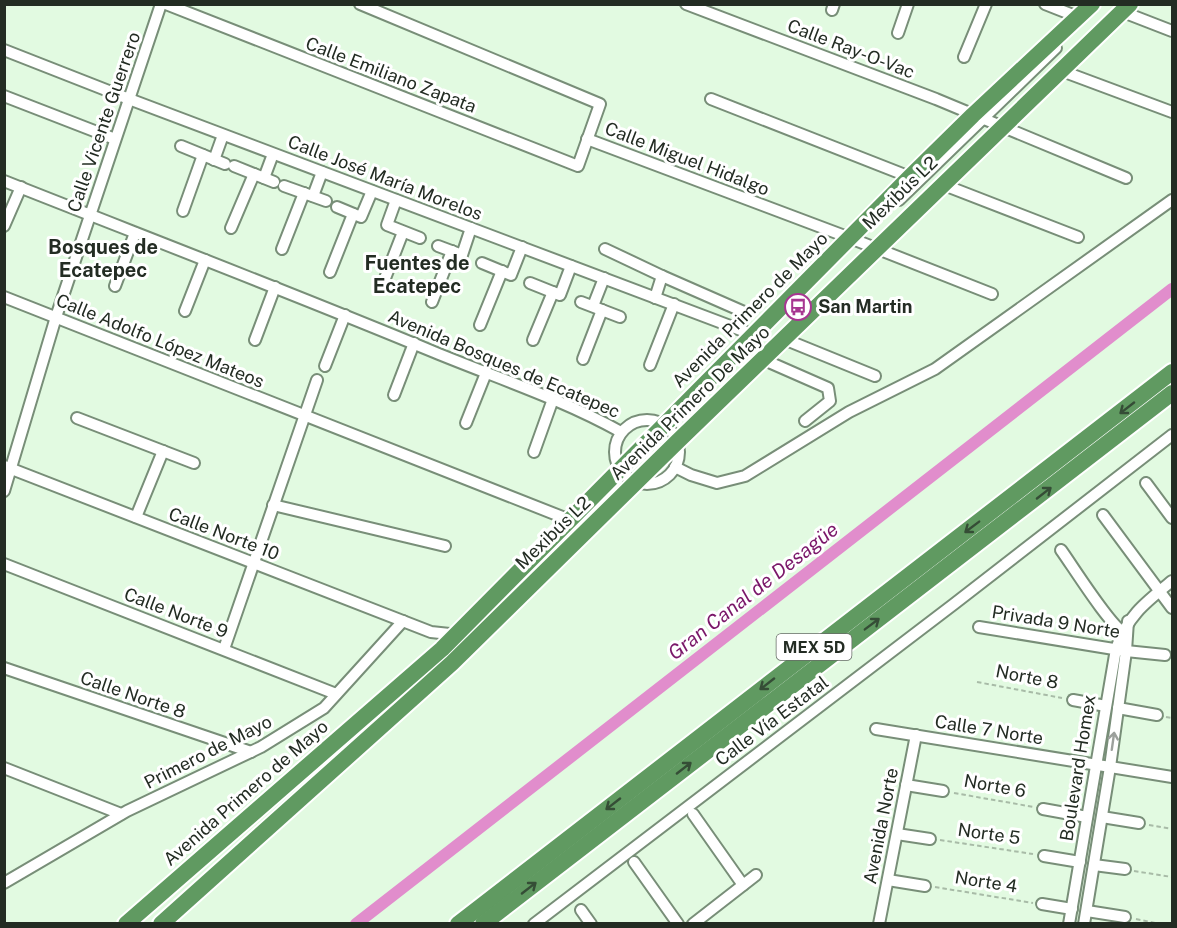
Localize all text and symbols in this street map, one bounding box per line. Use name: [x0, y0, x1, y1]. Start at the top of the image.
street label: Calle Ray-O-Vac: [785, 15, 918, 82]
street label: Calle Vicente Guerrero: [63, 29, 144, 215]
street label: Calle Emiliano Zapata: [303, 32, 479, 117]
street label: Calle Miguel Hidalgo: [602, 117, 772, 200]
street label: Calle José María Morelos: [285, 131, 485, 224]
street label: Mexibús L2: [858, 152, 941, 233]
street label: Avenida Primero de Mayo: [668, 228, 832, 392]
district label: Bosques de Ecatepec: [48, 235, 158, 282]
district label: Fuentes de Ecatepec: [365, 251, 469, 298]
street label: Calle Adolfo López Mateos: [53, 289, 267, 392]
bus stop icon: San Martin: [783, 292, 813, 322]
place label: San Martin: [818, 296, 912, 317]
street label: Avenida Bosques de Ecatepec: [385, 305, 623, 422]
street label: Avenida Primero De Mayo: [606, 321, 774, 484]
one-way arrow: [1119, 402, 1135, 415]
one-way arrow: [1035, 487, 1051, 500]
street label: Mexibús L2: [511, 492, 594, 573]
street label: Calle Norte 10: [166, 503, 282, 564]
water label: Gran Canal de Desagüe: [663, 517, 843, 665]
one-way arrow: [964, 520, 980, 533]
street label: Calle Norte 9: [121, 583, 231, 642]
street label: Privada 9 Norte: [990, 601, 1122, 642]
one-way arrow: [864, 618, 880, 631]
road number: MEX 5D: [776, 634, 852, 660]
street label: Norte 8: [994, 660, 1060, 693]
street label: Calle Norte 8: [78, 667, 189, 722]
street label: Calle Vía Estatal: [711, 671, 832, 770]
one-way arrow: [760, 677, 776, 690]
street label: Boulevard Homex: [1056, 693, 1099, 843]
street label: Primero de Mayo: [141, 710, 275, 793]
street label: Calle 7 Norte: [933, 711, 1045, 748]
street label: Avenida Primero de Mayo: [159, 715, 332, 870]
one-way arrow: [1108, 732, 1119, 752]
one-way arrow: [675, 762, 691, 775]
street label: Avenida Norte: [859, 766, 902, 886]
street label: Norte 6: [962, 770, 1028, 801]
one-way arrow: [606, 797, 622, 810]
street label: Norte 5: [956, 819, 1022, 848]
street label: Norte 4: [953, 866, 1019, 897]
one-way arrow: [521, 881, 537, 894]

